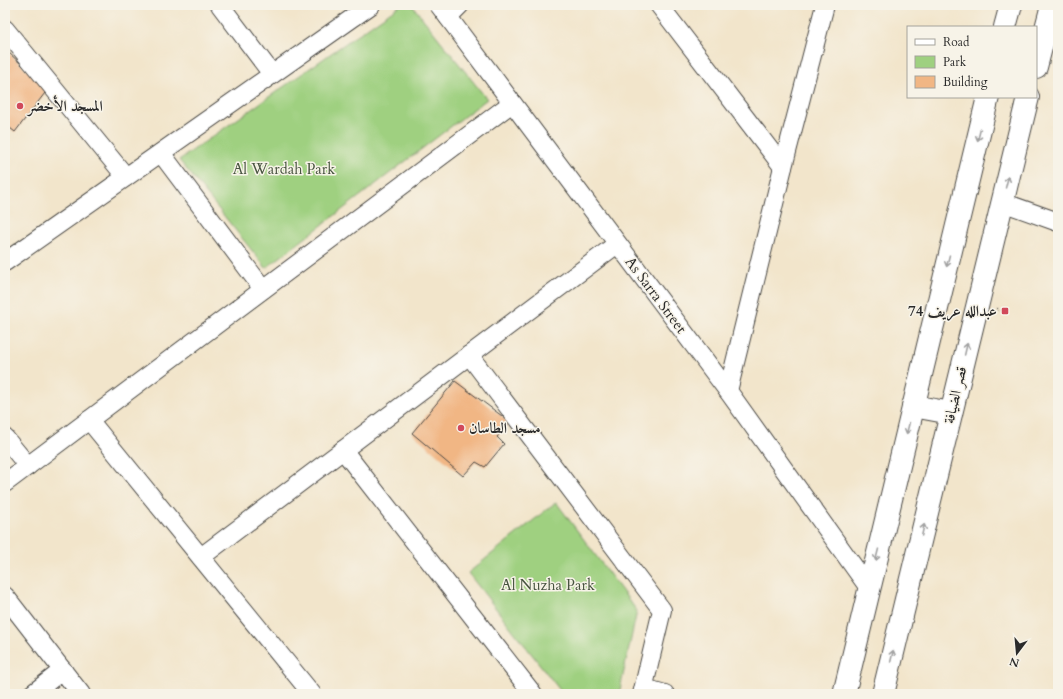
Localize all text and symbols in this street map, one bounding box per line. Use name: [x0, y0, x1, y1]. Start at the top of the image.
legend: [907, 26, 1037, 98]
text: Road: [943, 34, 970, 50]
text: Park: [943, 54, 967, 70]
text: Building: [943, 74, 988, 90]
place label: المسجد الأخضر: [26, 95, 103, 117]
marker: المسجد الأخضر: [15, 101, 25, 111]
one-way arrow: [975, 128, 983, 141]
park label: Al Wardah Park: [233, 159, 335, 179]
one-way arrow: [1004, 175, 1011, 188]
street label: As Sarra Street: [621, 253, 692, 338]
one-way arrow: [944, 254, 952, 267]
place label: عبدالله عريف 74: [908, 301, 997, 321]
marker: عبدالله عريف 74: [1000, 306, 1010, 316]
one-way arrow: [963, 343, 971, 356]
street label: قصر الضيافة: [939, 364, 971, 426]
place label: مسجد الطاسان: [469, 418, 541, 438]
one-way arrow: [903, 422, 911, 435]
marker: مسجد الطاسان: [456, 423, 466, 433]
one-way arrow: [919, 523, 927, 536]
one-way arrow: [873, 548, 880, 561]
park label: Al Nuzha Park: [501, 575, 595, 595]
north arrow: [997, 633, 1037, 673]
one-way arrow: [889, 650, 897, 663]
text: N: [1007, 653, 1021, 671]

